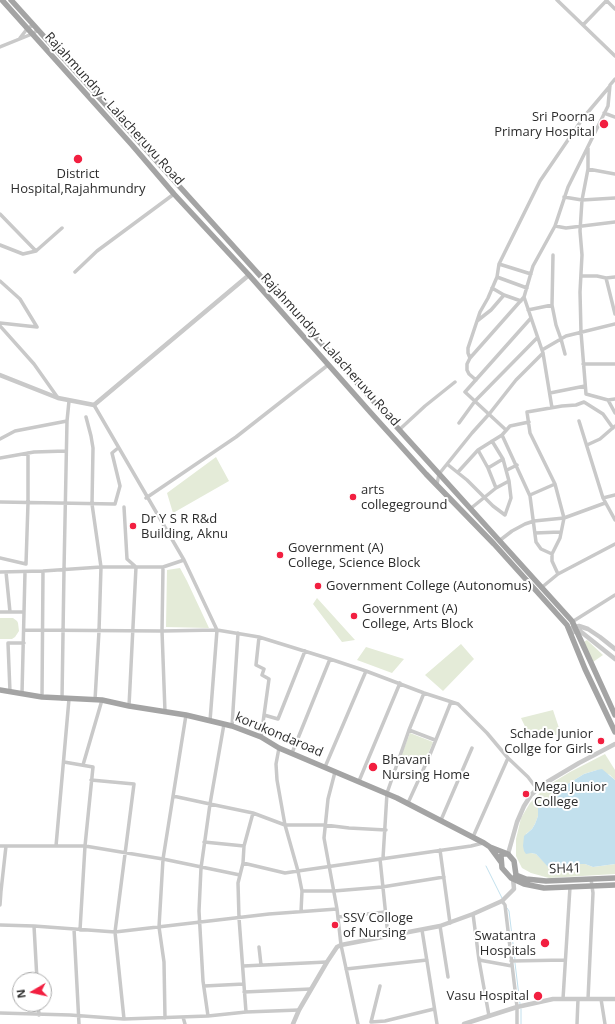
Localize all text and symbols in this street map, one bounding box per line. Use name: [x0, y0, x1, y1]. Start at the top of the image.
street label: Rajahmundry - Lalacheruvu Road: [41, 29, 187, 189]
place label: Sri Poorna Primary Hospital: [494, 109, 595, 140]
marker: Sri Poorna Primary Hospital: [598, 118, 610, 130]
marker: District Hospital,Rajahmundry: [72, 153, 84, 165]
place label: District Hospital,Rajahmundry: [11, 166, 145, 197]
street label: Rajahmundry - Lalacheruvu Road: [257, 270, 403, 430]
place label: arts collegeground: [361, 482, 447, 513]
marker: arts collegeground: [348, 492, 358, 502]
place label: Dr Y S R R&d Building, Aknu: [141, 511, 228, 542]
marker: Dr Y S R R&d Building, Aknu: [128, 521, 138, 531]
place label: Government (A) College, Science Block: [288, 540, 420, 571]
marker: Government (A) College, Science Block: [275, 550, 285, 560]
place label: Government College (Autonomus): [326, 578, 532, 594]
marker: Government College (Autonomus): [313, 581, 323, 591]
place label: Government (A) College, Arts Block: [362, 601, 473, 632]
marker: Government (A) College, Arts Block: [349, 611, 359, 621]
street label: korukondaroad: [233, 709, 325, 761]
place label: Schade Junior Collge for Girls: [504, 726, 593, 757]
marker: Schade Junior Collge for Girls: [596, 736, 606, 746]
place label: Bhavani Nursing Home: [382, 752, 470, 783]
marker: Bhavani Nursing Home: [367, 761, 379, 773]
place label: Mega Junior College: [534, 779, 607, 810]
marker: Mega Junior College: [521, 789, 531, 799]
street label: SH41: [549, 861, 581, 877]
place label: SSV Colloge of Nursing: [343, 910, 413, 941]
marker: SSV Colloge of Nursing: [330, 920, 340, 930]
place label: Swatantra Hospitals: [475, 928, 536, 959]
marker: Swatantra Hospitals: [539, 937, 551, 949]
north arrow: [12, 972, 52, 1012]
text: N: [13, 988, 29, 999]
place label: Vasu Hospital: [447, 988, 529, 1004]
marker: Vasu Hospital: [532, 990, 544, 1002]

